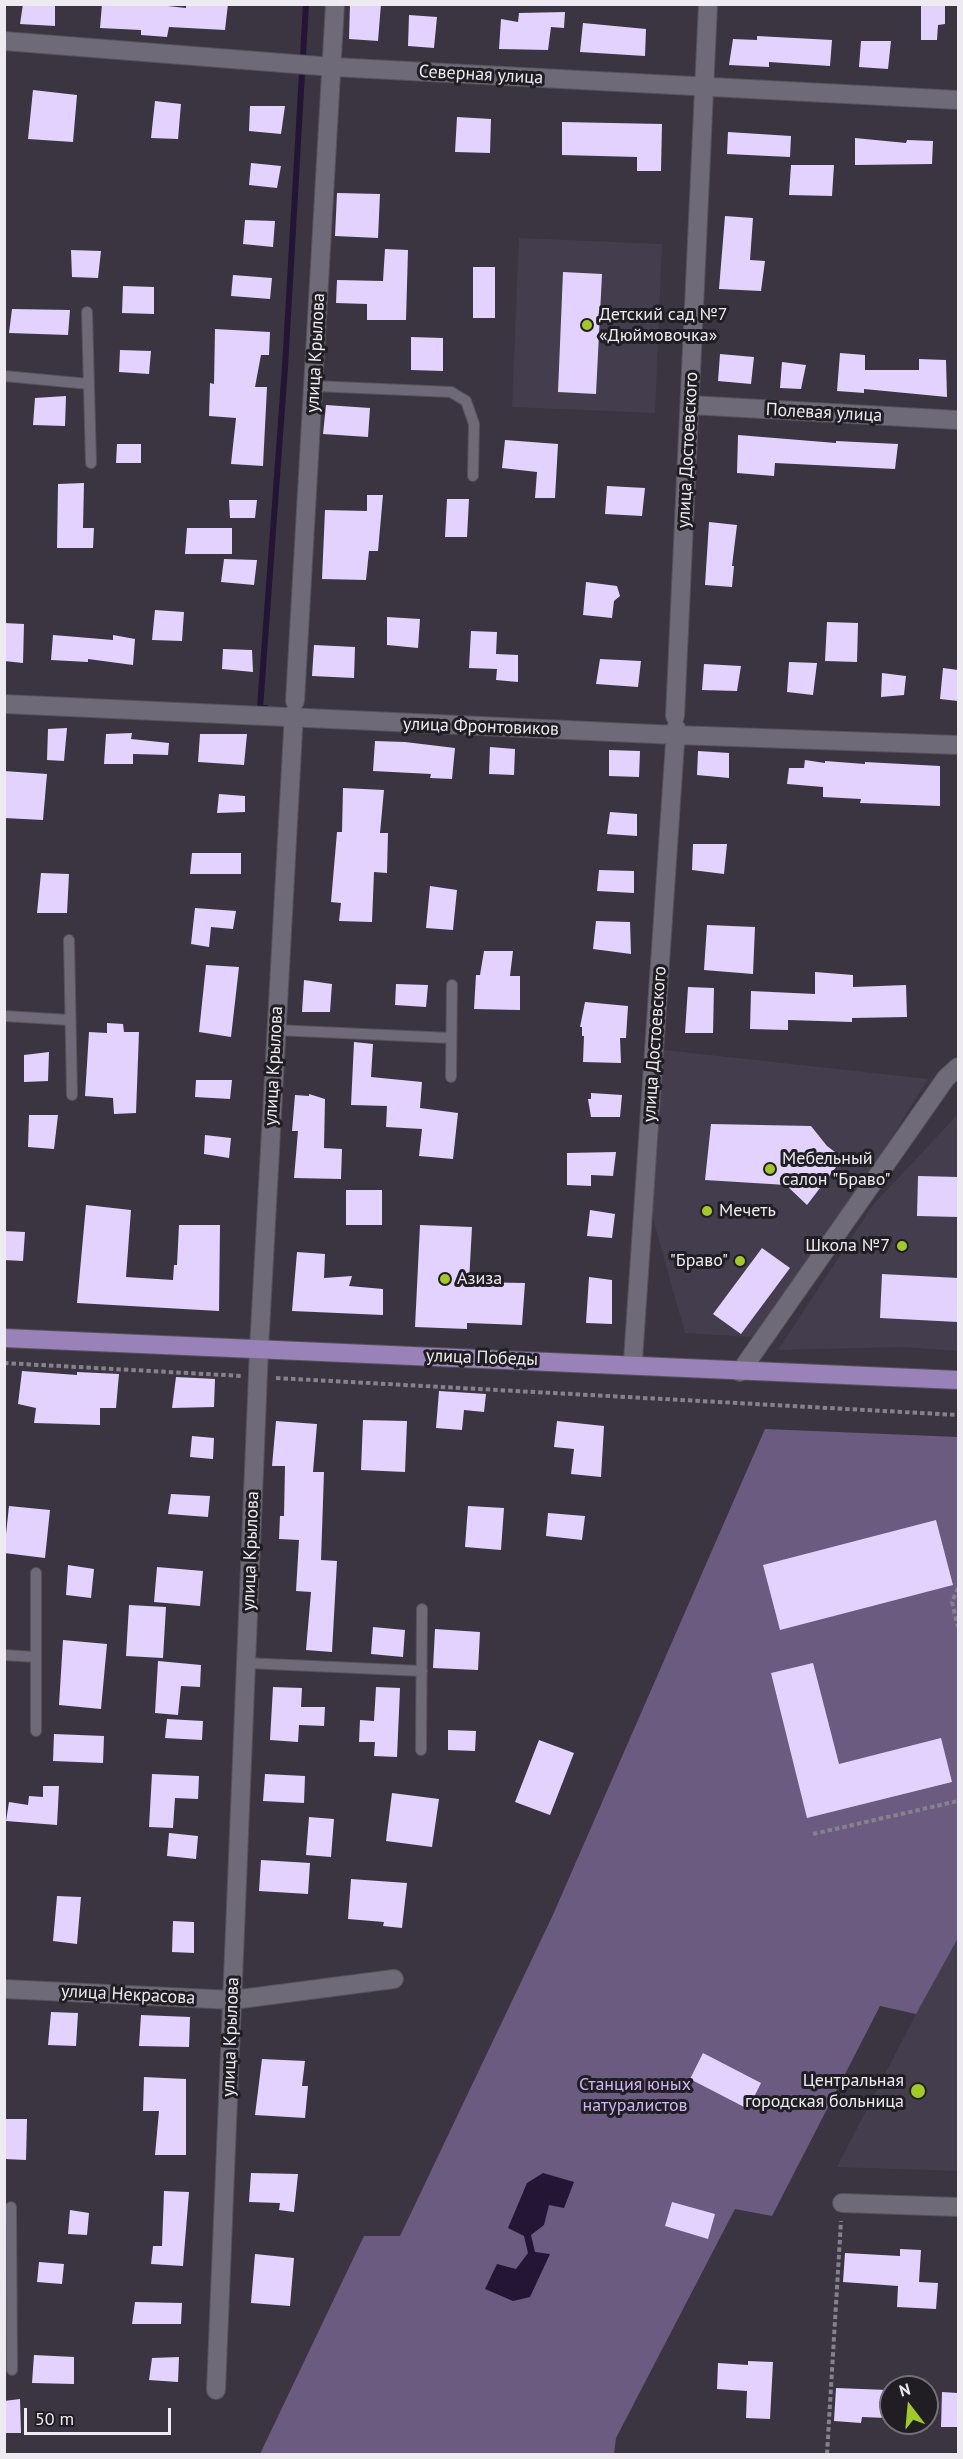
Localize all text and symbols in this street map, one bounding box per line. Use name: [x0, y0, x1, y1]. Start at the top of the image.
street label: Северная улица: [418, 61, 544, 89]
street label: улица Крылова: [302, 293, 330, 413]
place label: Детский сад №7 «Дюймовочка»: [599, 304, 728, 346]
marker: Детский сад №7 «Дюймовочка»: [580, 318, 594, 332]
street label: улица Достоевского: [673, 371, 703, 529]
street label: Полевая улица: [765, 399, 883, 427]
street label: улица Фронтовиков: [403, 713, 559, 741]
street label: улица Достоевского: [639, 965, 671, 1123]
street label: улица Крылова: [260, 1006, 288, 1126]
place label: Мебельный салон "Браво": [782, 1148, 891, 1190]
marker: Мебельный салон "Браво": [763, 1162, 777, 1176]
place label: Мечеть: [719, 1200, 776, 1222]
marker: Мечеть: [700, 1204, 714, 1218]
place label: Школа №7: [805, 1235, 890, 1257]
marker: Школа №7: [895, 1239, 909, 1253]
place label: "Браво": [670, 1250, 728, 1272]
marker: "Браво": [733, 1254, 747, 1268]
place label: Азиза: [457, 1268, 502, 1290]
marker: Азиза: [438, 1272, 452, 1286]
street label: улица Победы: [426, 1345, 538, 1371]
street label: улица Крылова: [238, 1491, 264, 1611]
street label: улица Крылова: [218, 1977, 244, 2097]
street label: улица Некрасова: [60, 1981, 196, 2009]
place label: Центральная городская больница: [745, 2070, 904, 2112]
park label: Станция юных натуралистов: [579, 2074, 691, 2116]
marker: Центральная городская больница: [909, 2082, 927, 2100]
north arrow: [879, 2375, 939, 2435]
text: N: [897, 2379, 912, 2401]
scale bar: [27, 2396, 174, 2434]
text: 50 m: [35, 2407, 74, 2430]

